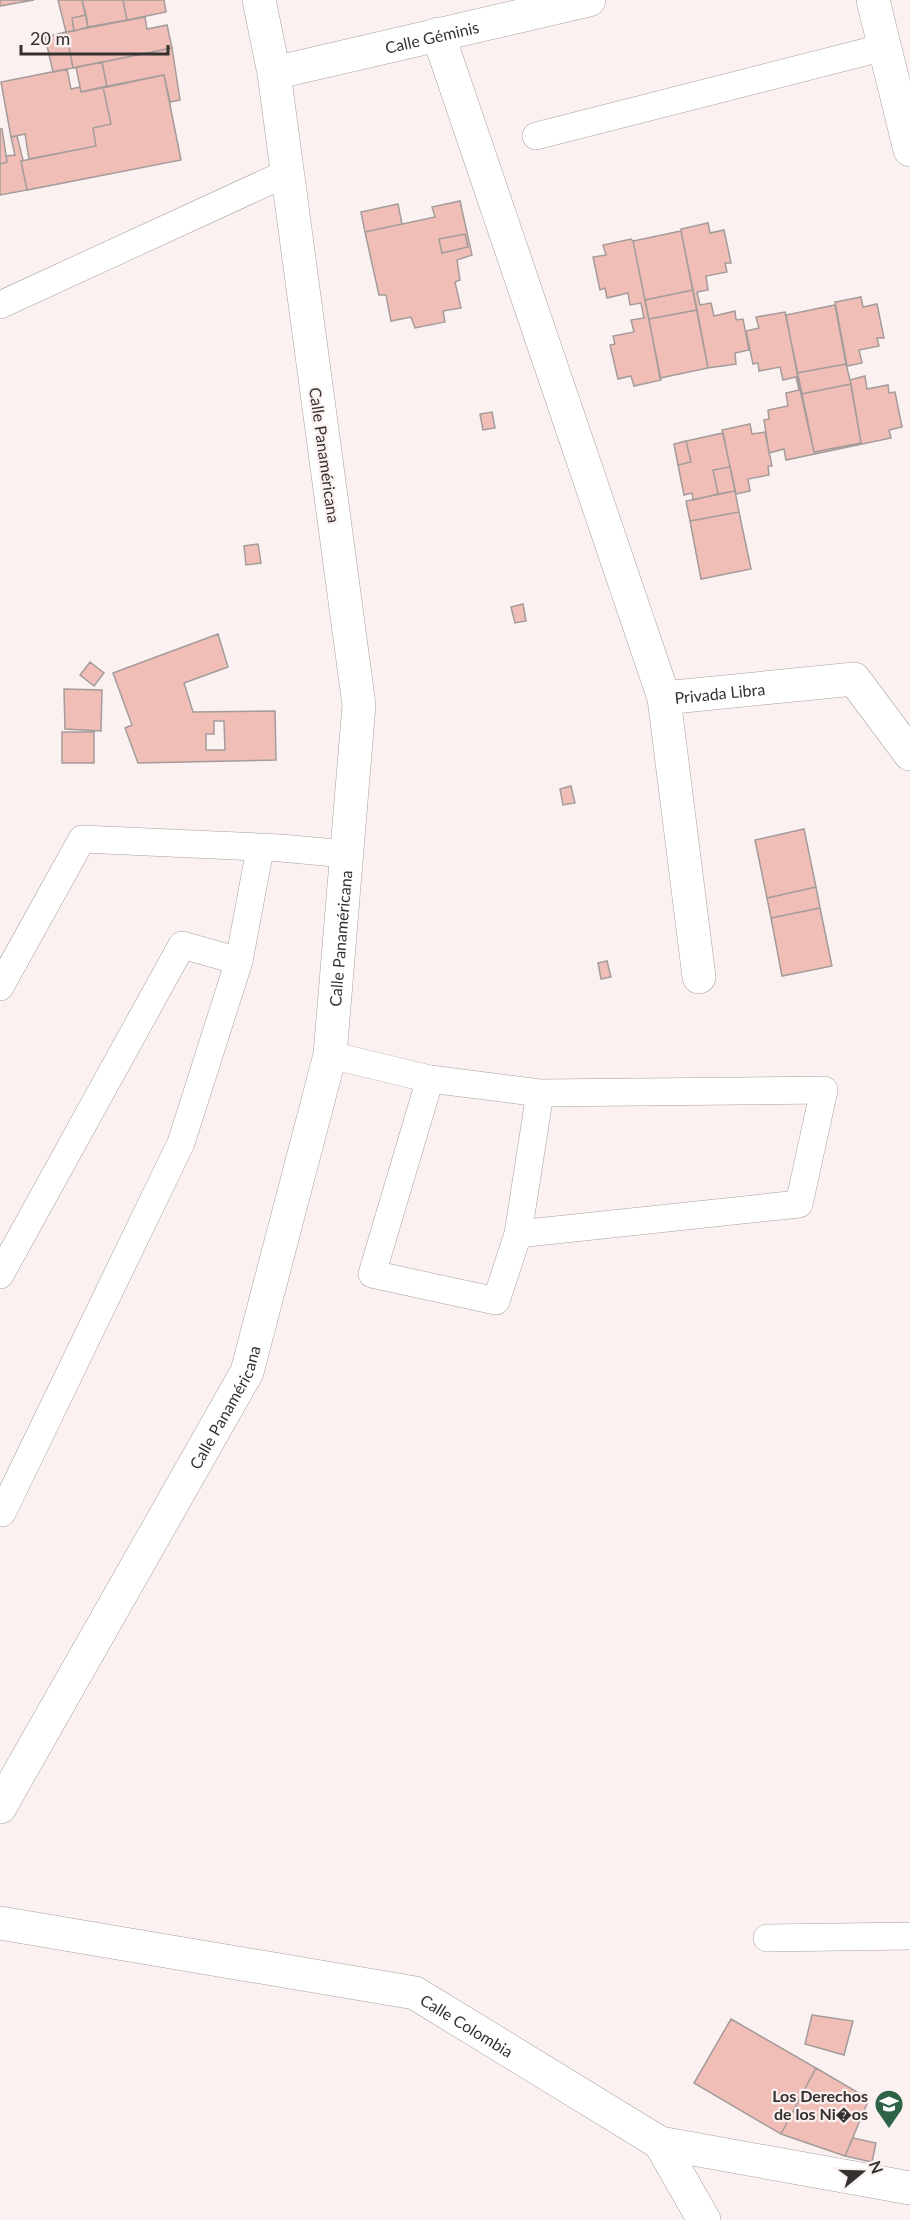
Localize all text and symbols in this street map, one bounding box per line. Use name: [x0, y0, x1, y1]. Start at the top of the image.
street label: Calle Géminis: [383, 16, 481, 56]
scale bar: [21, 18, 168, 56]
text: 20 m: [30, 27, 70, 49]
street label: Calle Panaméricana: [306, 386, 344, 524]
street label: Privada Libra: [674, 678, 766, 706]
street label: Calle Panaméricana: [325, 869, 355, 1007]
street label: Calle Panaméricana: [185, 1343, 263, 1472]
street label: Calle Colombia: [417, 1989, 517, 2060]
place label: Los Derechos de los Ni�os: [772, 2086, 868, 2123]
school or university icon: Los Derechos de los Ni�os: [873, 2088, 905, 2130]
north arrow: [832, 2142, 892, 2202]
text: N: [866, 2158, 888, 2176]

